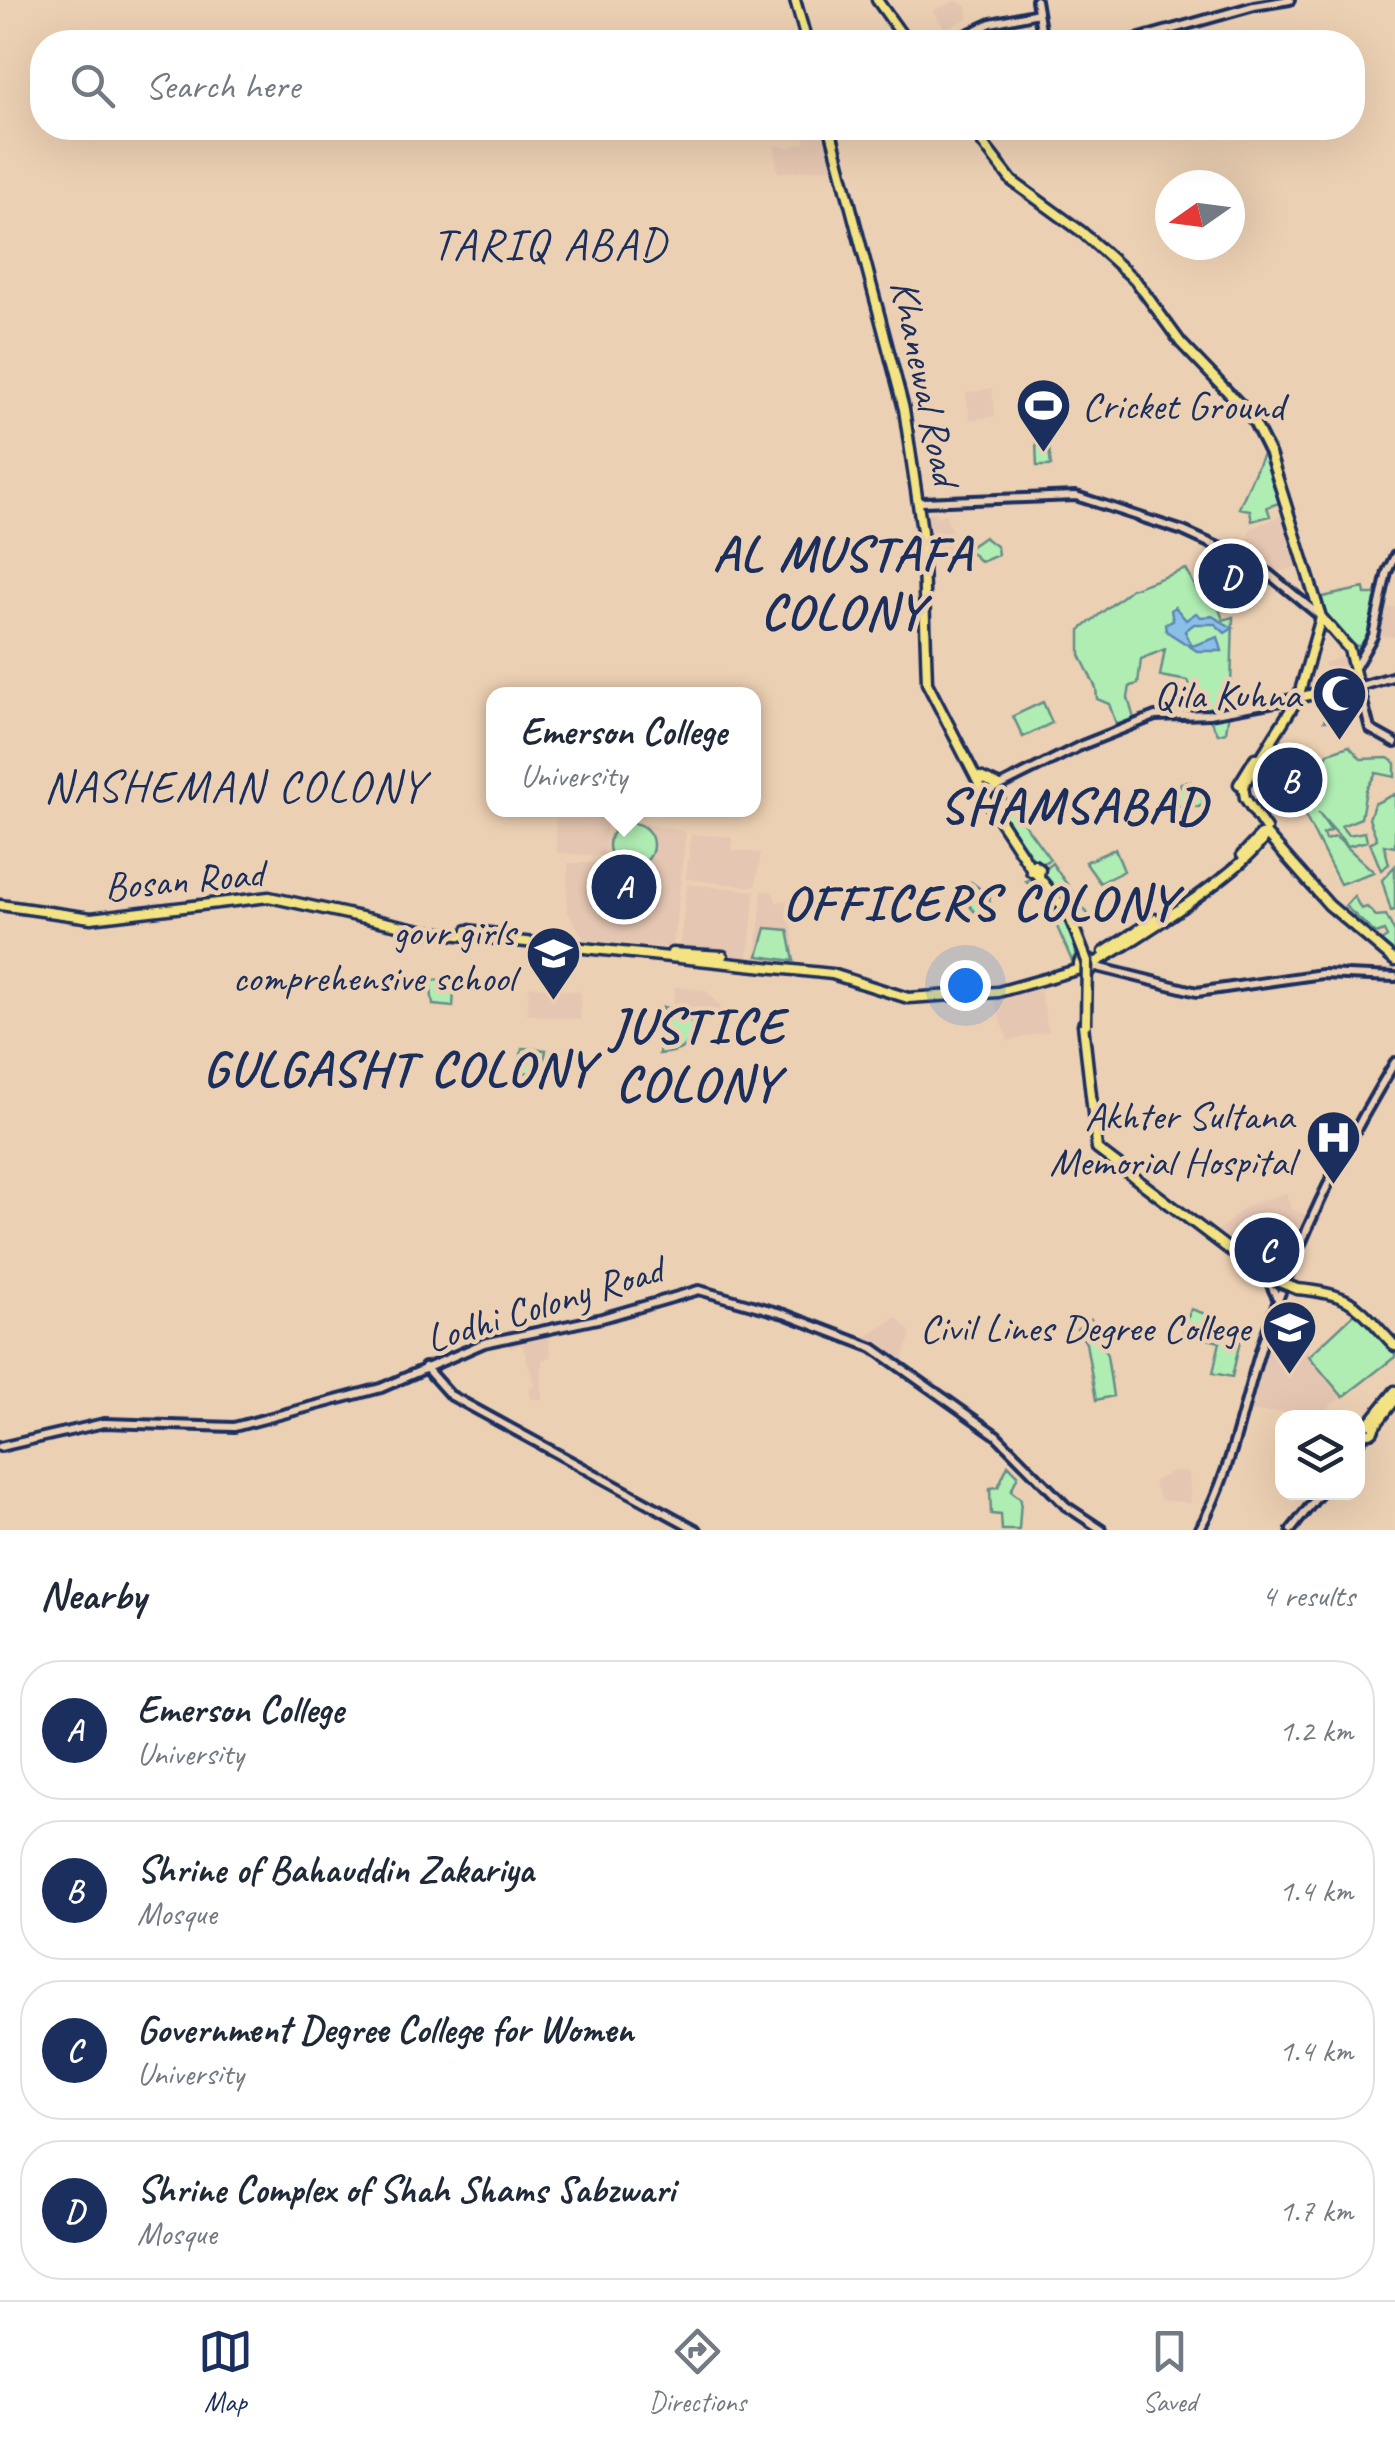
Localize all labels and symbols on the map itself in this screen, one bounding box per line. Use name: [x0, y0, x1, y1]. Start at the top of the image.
north arrow: [1155, 170, 1245, 260]
district label: TARIQ ABAD: [432, 216, 669, 273]
street label: Khanewal Road: [879, 275, 972, 495]
sports icon: Cricket Ground: [1013, 375, 1073, 454]
place label: Cricket Ground: [1082, 381, 1290, 431]
district label: AL MUSTAFA COLONY: [713, 522, 974, 643]
pin: D: [1198, 538, 1264, 614]
mosque icon: Qila Kuhna: [1310, 664, 1370, 743]
place label: Qila Kuhna: [1154, 670, 1304, 720]
pin: B: [1258, 742, 1322, 818]
district label: NASHEMAN COLONY: [44, 758, 432, 815]
district label: SHAMSABAD: [940, 774, 1212, 837]
street label: Bosan Road: [102, 848, 271, 912]
pin: A: [592, 850, 656, 924]
district label: OFFICERS COLONY: [783, 871, 1185, 934]
place label: govr girls comprehensive school: [232, 907, 521, 1003]
school or university icon: govr girls comprehensive school: [524, 924, 584, 1003]
your location: [940, 960, 991, 1011]
district label: JUSTICE COLONY: [607, 994, 790, 1115]
district label: GULGASHT COLONY: [203, 1037, 602, 1100]
place label: Akhter Sultana Memorial Hospital: [1050, 1091, 1301, 1187]
hospital icon: Akhter Sultana Memorial Hospital: [1303, 1108, 1363, 1187]
pin: C: [1234, 1212, 1300, 1288]
street label: Lodhi Colony Road: [420, 1243, 674, 1364]
school or university icon: Civil Lines Degree College: [1259, 1297, 1319, 1376]
place label: Civil Lines Degree College: [920, 1303, 1253, 1353]

